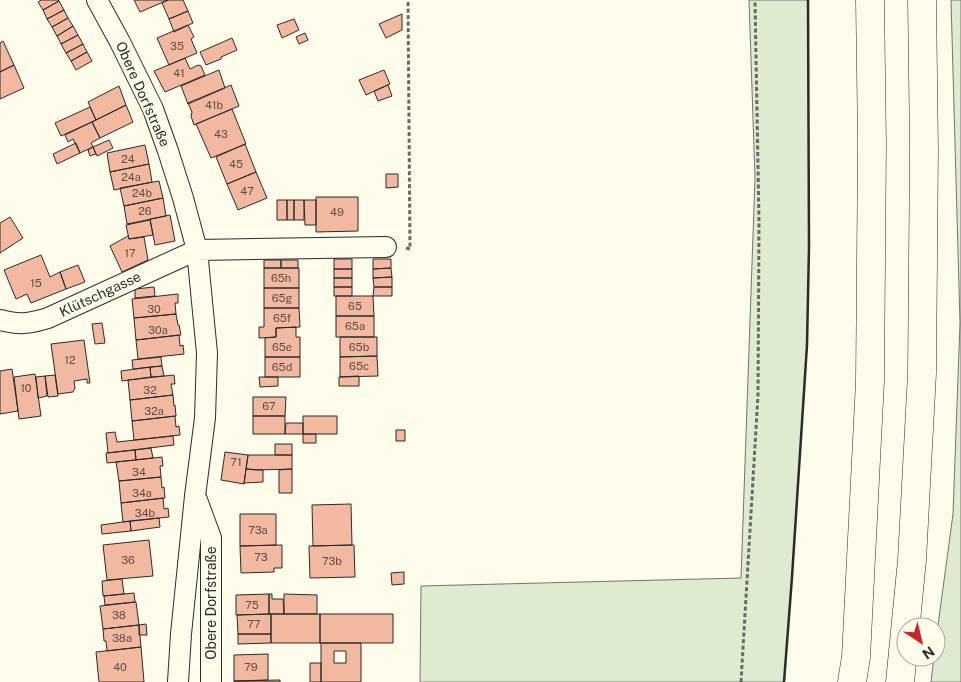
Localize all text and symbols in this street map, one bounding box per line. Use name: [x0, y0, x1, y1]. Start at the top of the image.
street label: Obere Dorfstraße: [113, 39, 173, 149]
house number: 35: [170, 40, 184, 52]
house number: 41: [173, 67, 185, 79]
house number: 41b: [205, 99, 223, 111]
house number: 43: [214, 128, 228, 140]
house number: 24: [121, 153, 135, 165]
house number: 45: [229, 158, 243, 170]
house number: 24a: [121, 171, 141, 183]
house number: 47: [240, 185, 254, 197]
house number: 24b: [132, 187, 152, 199]
house number: 26: [138, 205, 152, 217]
house number: 49: [330, 206, 344, 218]
house number: 17: [124, 247, 136, 259]
street label: Klütschgasse: [57, 268, 143, 320]
house number: 65h: [271, 272, 291, 284]
house number: 15: [30, 277, 42, 289]
house number: 65g: [272, 292, 293, 304]
house number: 65: [348, 300, 362, 312]
house number: 30: [147, 303, 161, 315]
house number: 65f: [273, 312, 292, 324]
house number: 65a: [345, 320, 365, 332]
house number: 30a: [148, 324, 168, 336]
house number: 65e: [272, 341, 292, 353]
house number: 65b: [349, 341, 370, 353]
house number: 12: [64, 354, 76, 366]
house number: 65c: [349, 360, 369, 372]
house number: 65d: [272, 361, 292, 373]
house number: 10: [20, 382, 32, 394]
house number: 32: [143, 384, 157, 396]
house number: 67: [262, 400, 276, 412]
house number: 32a: [144, 405, 164, 417]
house number: 71: [230, 456, 242, 468]
house number: 34: [132, 466, 146, 478]
house number: 34a: [132, 487, 152, 499]
house number: 34b: [135, 507, 156, 519]
house number: 73a: [248, 524, 268, 536]
street label: Obere Dorfstraße: [203, 546, 219, 660]
house number: 73: [254, 551, 268, 563]
house number: 36: [121, 554, 135, 566]
house number: 73b: [322, 555, 342, 567]
house number: 75: [245, 599, 259, 611]
house number: 38: [112, 609, 126, 621]
north arrow: [896, 617, 946, 667]
house number: 77: [247, 618, 261, 630]
house number: 38a: [112, 632, 132, 644]
text: N: [919, 643, 938, 662]
house number: 40: [113, 661, 127, 673]
house number: 79: [244, 661, 258, 673]

